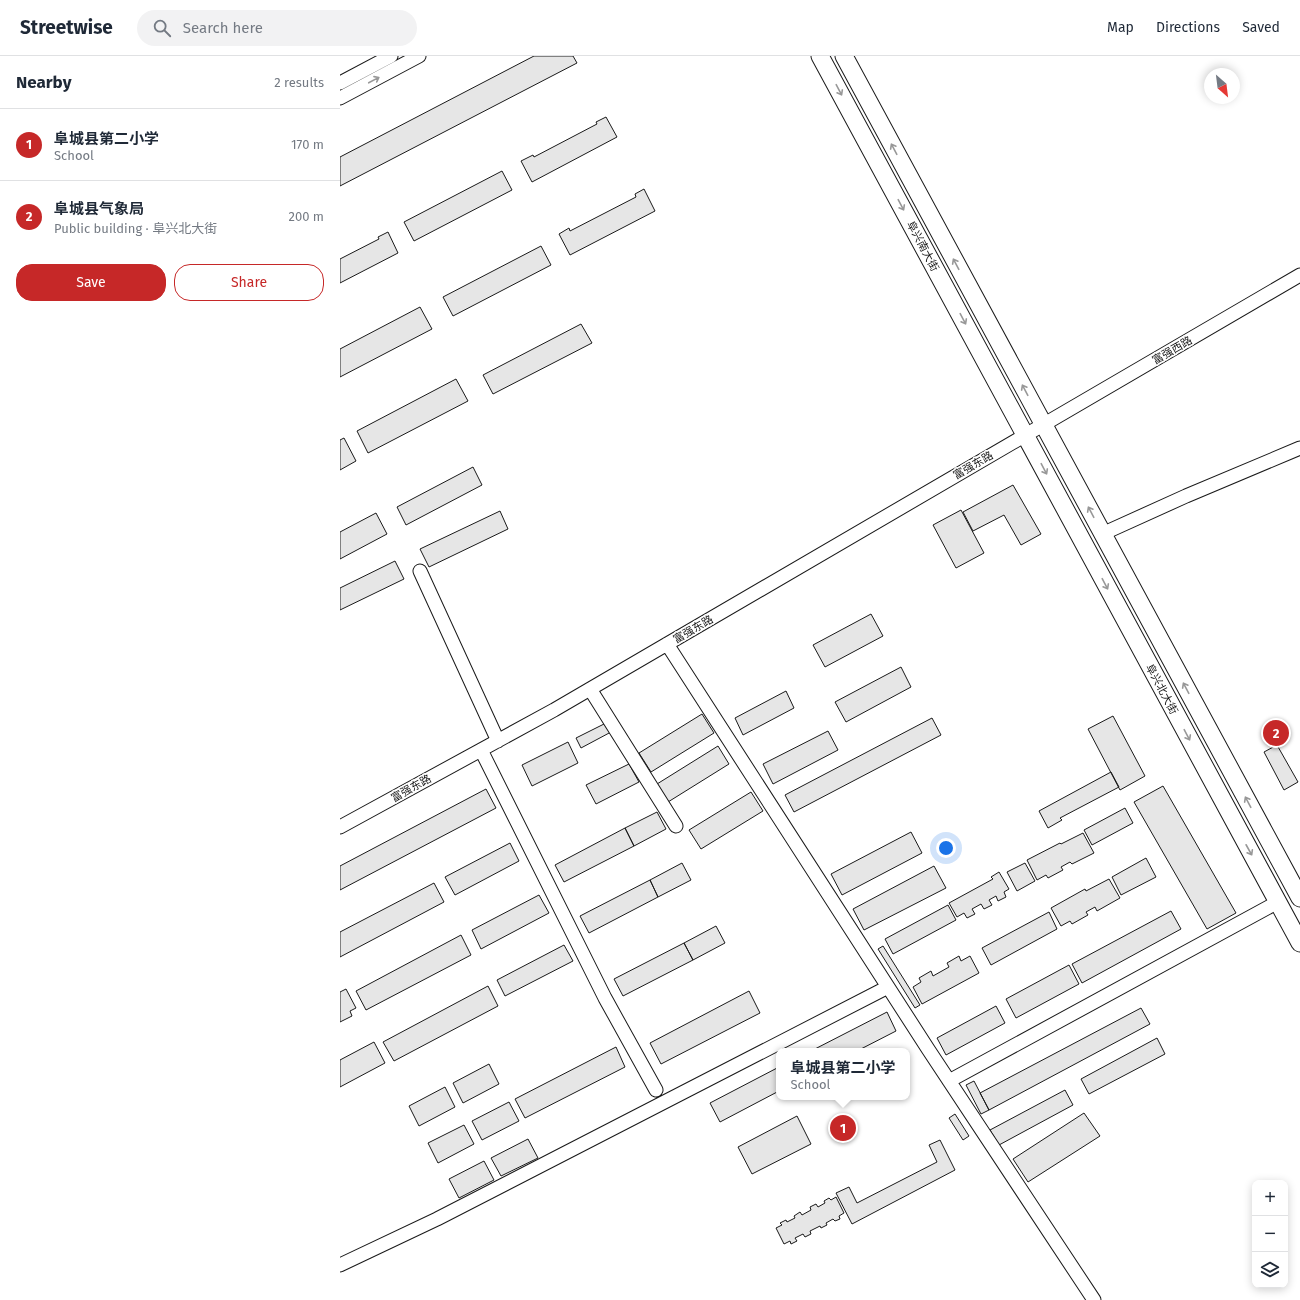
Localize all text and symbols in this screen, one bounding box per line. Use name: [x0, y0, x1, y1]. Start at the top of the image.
search box: [137, 10, 417, 46]
text: Streetwise: [20, 16, 113, 39]
icon: search: [151, 17, 173, 39]
text: Search here: [183, 19, 263, 37]
text: Map: [1107, 19, 1134, 36]
text: Directions: [1156, 19, 1220, 36]
text: Saved: [1242, 19, 1280, 36]
north arrow: [1204, 68, 1240, 104]
text: Nearby: [16, 72, 71, 93]
text: 2 results: [274, 75, 324, 90]
one-way arrow: [368, 75, 380, 83]
one-way arrow: [836, 84, 843, 96]
text: 阜城县第二小学: [54, 130, 159, 148]
text: 1: [26, 137, 32, 152]
text: 170 m: [291, 137, 324, 152]
one-way arrow: [890, 143, 898, 155]
text: School: [54, 148, 94, 163]
one-way arrow: [898, 198, 905, 210]
text: 阜城县气象局: [54, 200, 144, 218]
text: 2: [26, 209, 32, 224]
text: 200 m: [288, 209, 324, 224]
street label: 阜兴南大街: [904, 219, 941, 274]
text: Public building · 阜兴北大街: [54, 221, 217, 236]
one-way arrow: [952, 258, 960, 270]
button: Save: [16, 264, 166, 301]
button: Share: [174, 264, 324, 301]
one-way arrow: [959, 313, 967, 325]
street label: 富强西路: [1150, 334, 1195, 367]
one-way arrow: [1020, 384, 1028, 396]
street label: 富强东路: [951, 449, 996, 482]
one-way arrow: [1040, 463, 1048, 475]
one-way arrow: [1087, 506, 1094, 518]
one-way arrow: [1102, 578, 1110, 590]
street label: 富强东路: [671, 613, 716, 646]
street label: 阜兴北大街: [1143, 662, 1180, 717]
one-way arrow: [1182, 682, 1189, 694]
pin: 2: [1263, 718, 1289, 748]
one-way arrow: [1184, 729, 1191, 741]
street label: 富强东路: [389, 772, 434, 805]
one-way arrow: [1244, 797, 1251, 809]
your location: [936, 838, 956, 858]
one-way arrow: [1246, 843, 1253, 855]
popup: [776, 1048, 910, 1100]
text: 阜城县第二小学: [790, 1059, 896, 1077]
text: School: [790, 1077, 830, 1092]
pin: 1: [830, 1113, 856, 1143]
map controls: [1252, 1180, 1288, 1288]
button: +: [1252, 1180, 1288, 1216]
button: −: [1252, 1216, 1288, 1252]
button: layers: [1252, 1252, 1288, 1288]

